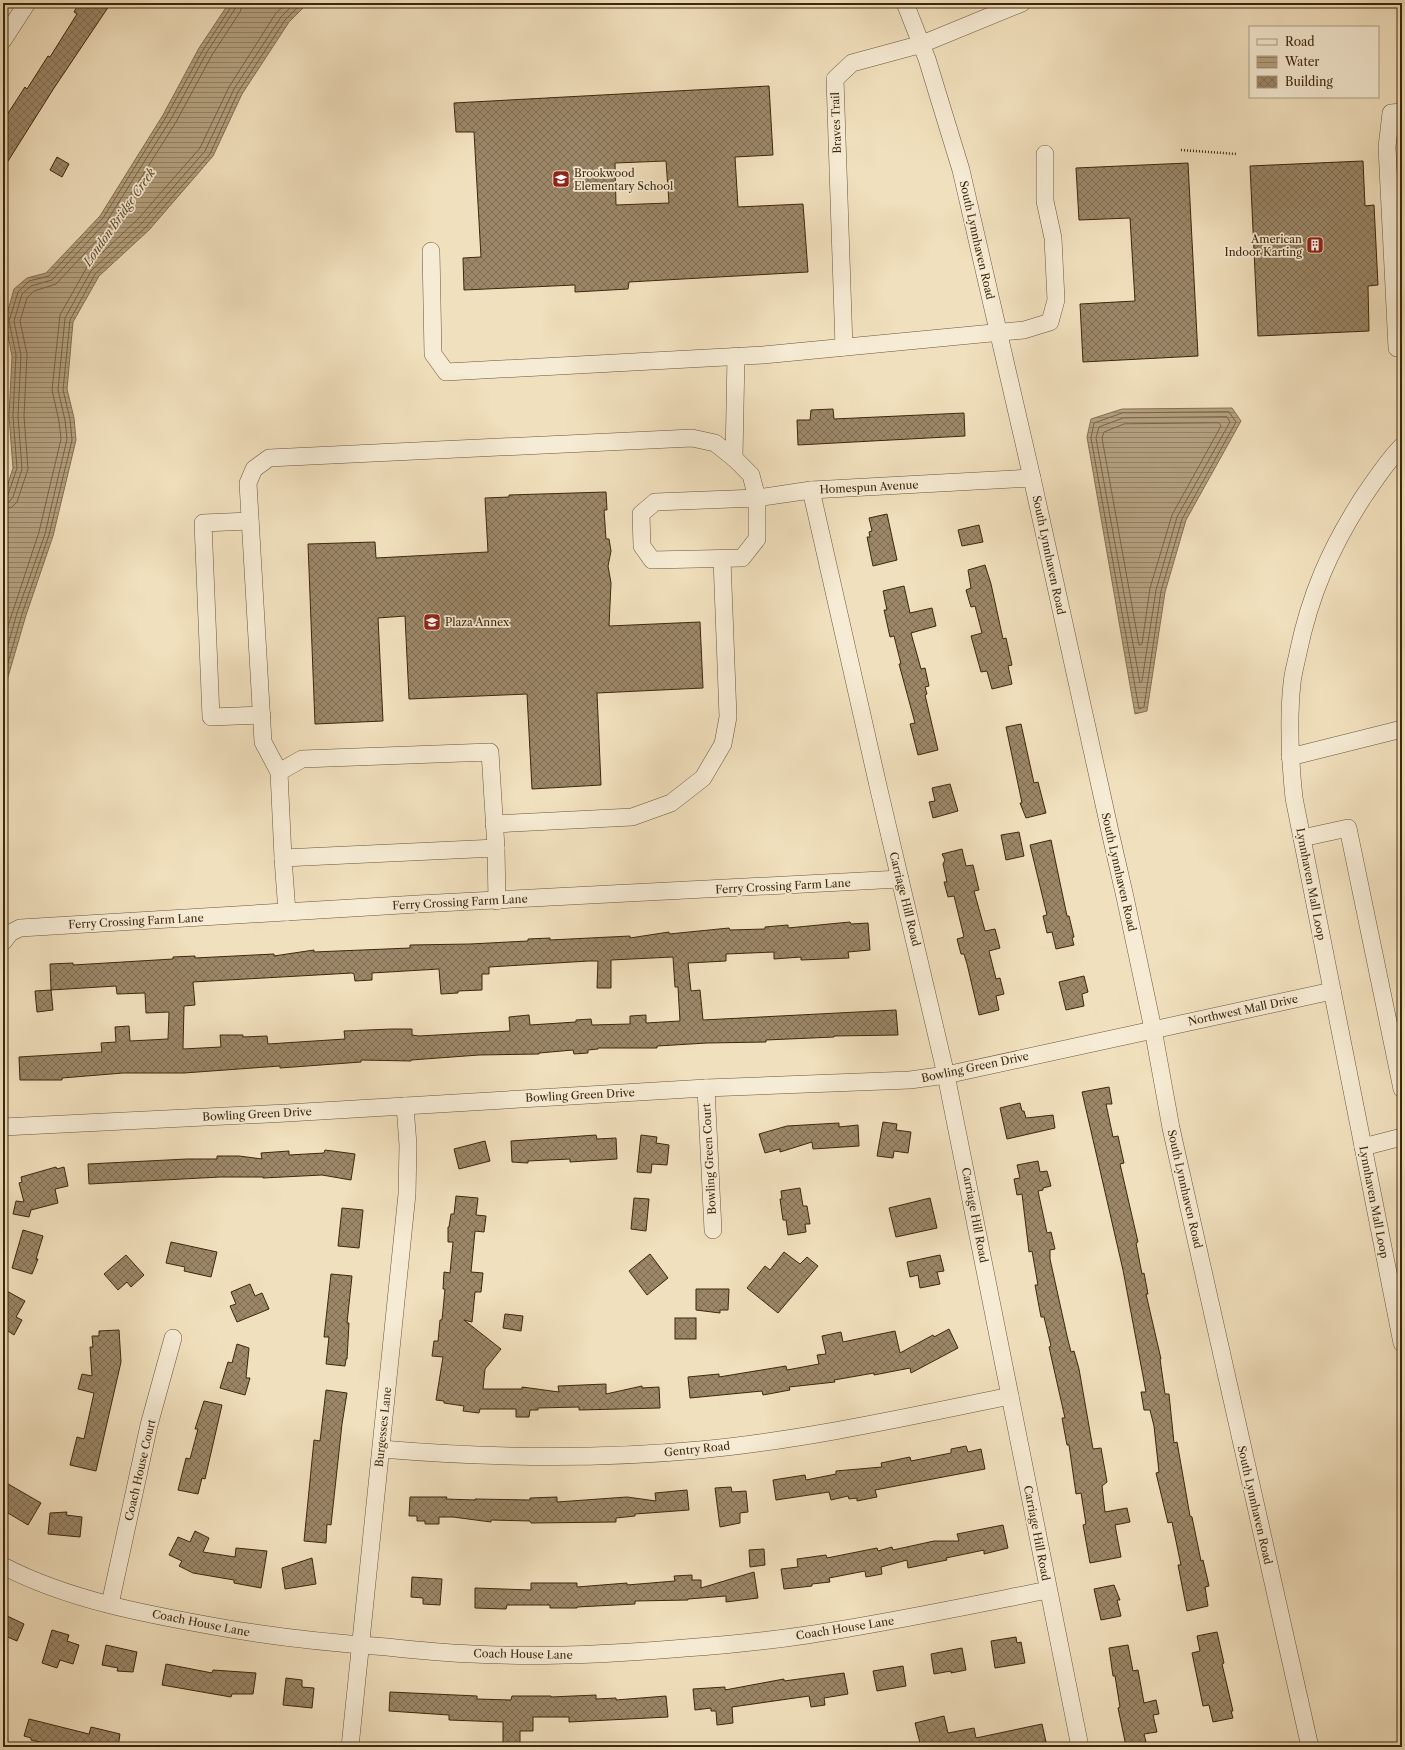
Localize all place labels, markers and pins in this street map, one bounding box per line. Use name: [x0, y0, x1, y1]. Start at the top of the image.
place label: Brookwood Elementary School: [574, 166, 674, 193]
school or university icon: Brookwood Elementary School: [551, 169, 571, 189]
place label: American Indoor Karting: [1225, 232, 1302, 259]
building icon: American Indoor Karting: [1305, 235, 1325, 255]
school or university icon: Plaza Annex: [422, 612, 442, 632]
place label: Plaza Annex: [445, 615, 510, 629]

